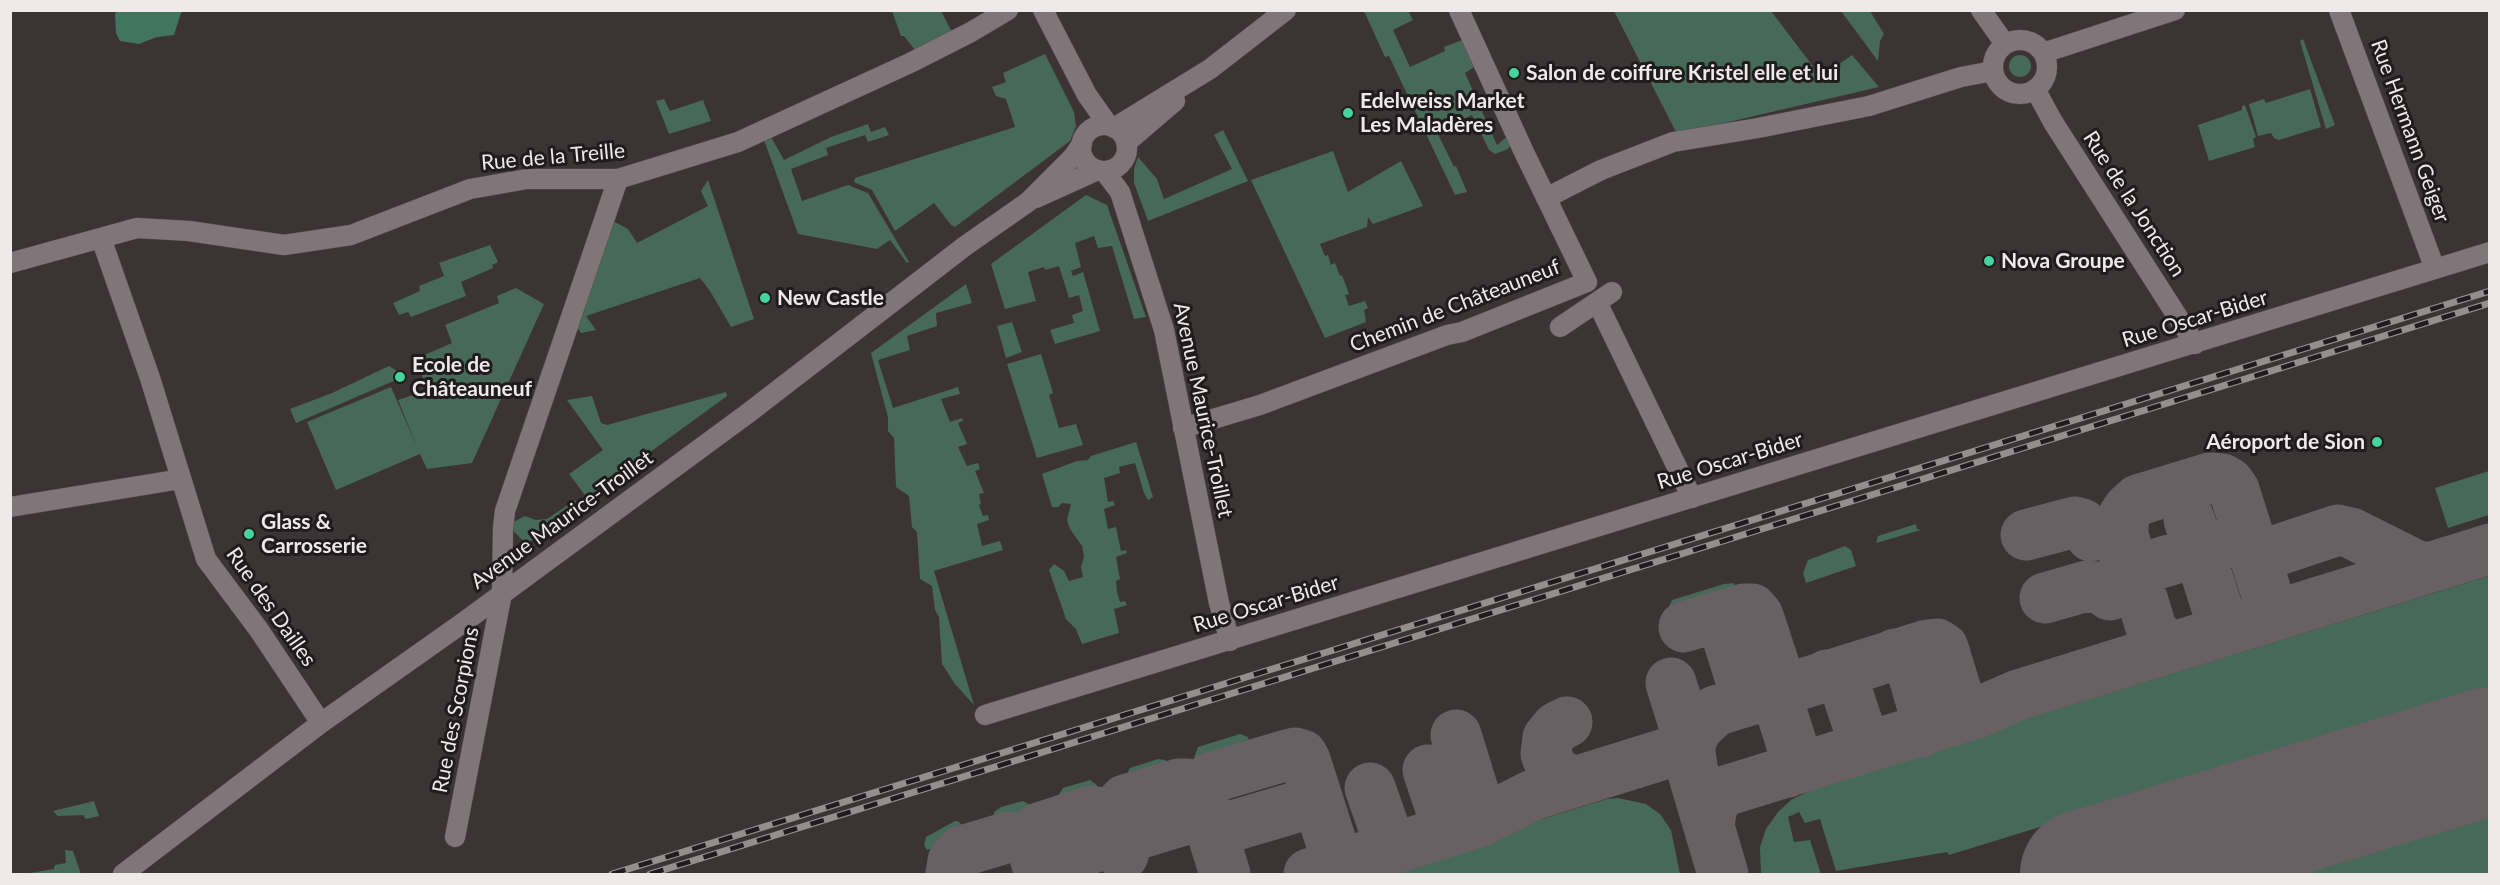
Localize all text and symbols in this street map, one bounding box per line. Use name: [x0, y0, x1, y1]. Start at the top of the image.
street label: Rue Hermann Geiger: [2365, 36, 2455, 226]
place label: Salon de coiffure Kristel elle et lui: [1526, 60, 1838, 86]
marker: Salon de coiffure Kristel elle et lui: [1507, 66, 1521, 80]
place label: Edelweiss Market Les Maladères: [1360, 88, 1524, 138]
marker: Edelweiss Market Les Maladères: [1341, 106, 1355, 120]
street label: Rue de la Jonction: [2078, 126, 2190, 282]
street label: Rue de la Treille: [480, 138, 626, 176]
place label: Nova Groupe: [2001, 248, 2125, 274]
street label: Chemin de Châteauneuf: [1346, 254, 1564, 358]
marker: Nova Groupe: [1982, 254, 1996, 268]
place label: New Castle: [777, 285, 884, 311]
street label: Rue Oscar-Bider: [2119, 285, 2271, 353]
marker: New Castle: [758, 291, 772, 305]
street label: Avenue Maurice-Troillet: [1168, 300, 1238, 520]
place label: Ecole de Châteauneuf: [412, 352, 532, 402]
marker: Ecole de Châteauneuf: [393, 370, 407, 384]
street label: Rue Oscar-Bider: [1654, 427, 1806, 495]
place label: Aéroport de Sion: [2206, 429, 2365, 455]
marker: Aéroport de Sion: [2370, 435, 2384, 449]
street label: Avenue Maurice-Troillet: [466, 445, 658, 595]
place label: Glass & Carrosserie: [261, 509, 367, 559]
marker: Glass & Carrosserie: [242, 527, 256, 541]
street label: Rue des Dailles: [221, 543, 321, 671]
street label: Rue Oscar-Bider: [1190, 570, 1342, 638]
street label: Rue des Scorpions: [428, 625, 484, 795]

